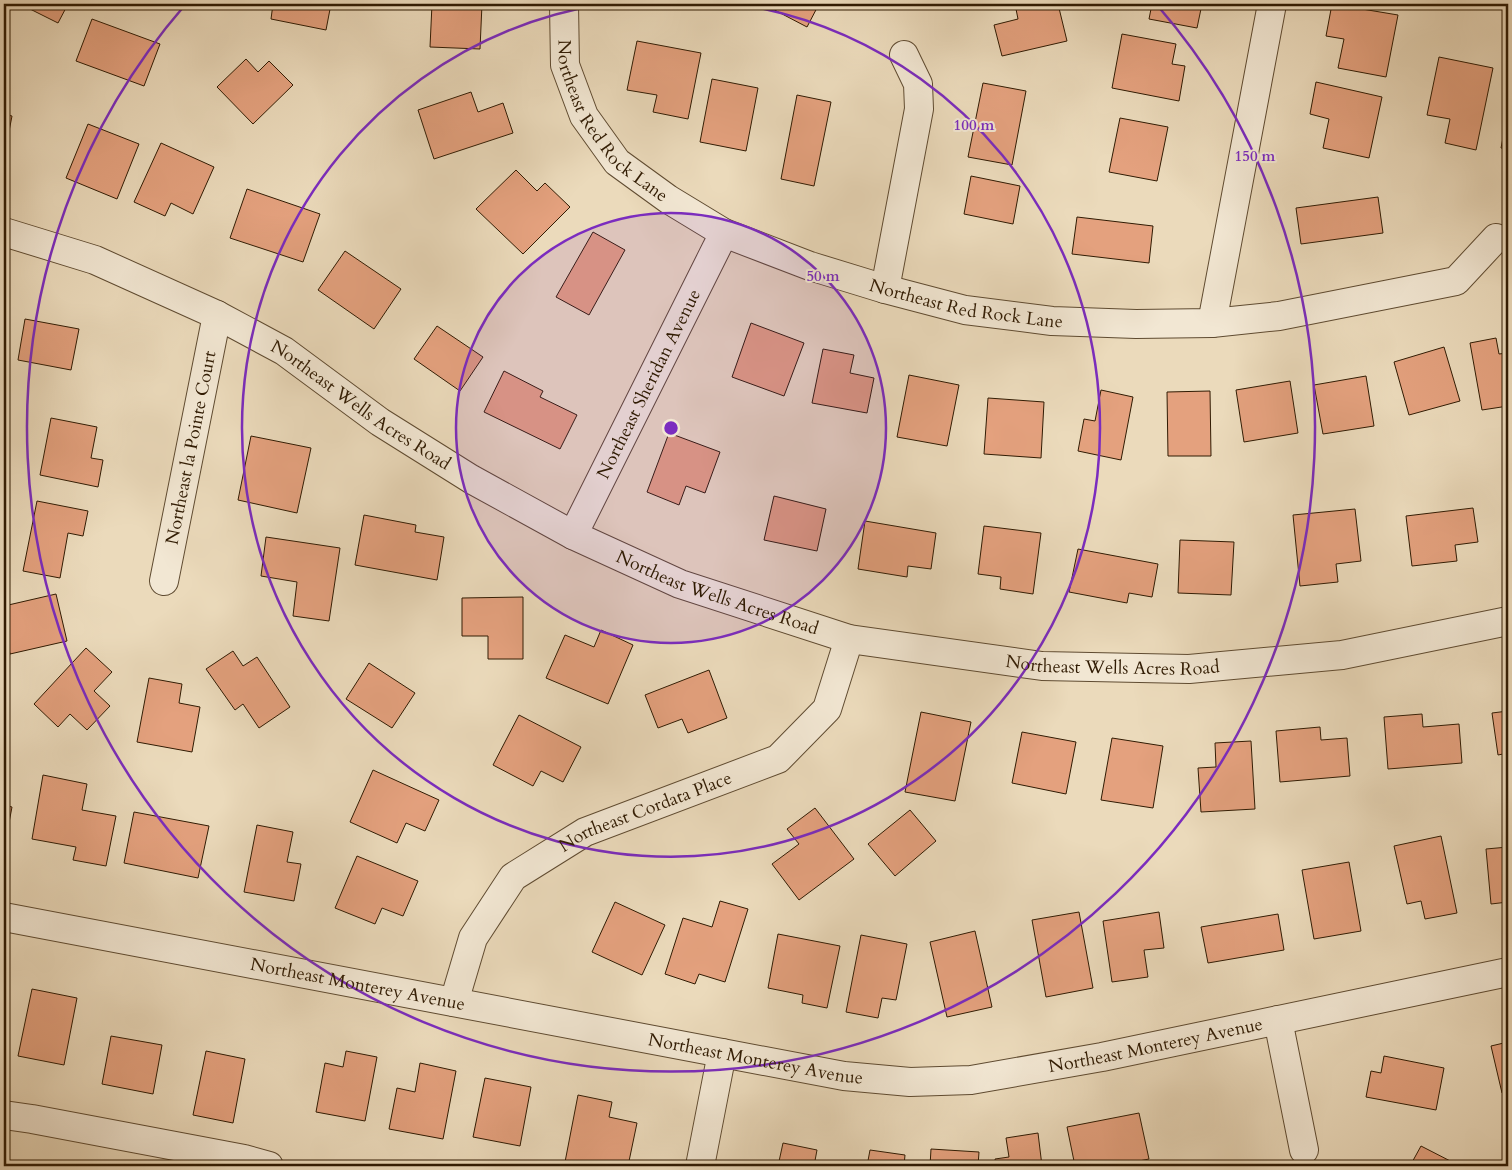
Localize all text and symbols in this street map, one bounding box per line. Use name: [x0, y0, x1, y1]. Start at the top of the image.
street label: Northeast Red Rock Lane: [552, 39, 673, 208]
text: 100 m: [954, 115, 995, 135]
text: 150 m: [1235, 146, 1276, 166]
text: 50 m: [806, 266, 840, 286]
street label: Northeast Red Rock Lane: [866, 273, 1063, 334]
street label: Northeast Sheridan Avenue: [591, 285, 707, 483]
street label: Northeast Wells Acres Road: [266, 334, 456, 477]
street label: Northeast la Pointe Court: [160, 348, 223, 547]
centre of rings: [662, 419, 680, 437]
street label: Northeast Wells Acres Road: [612, 544, 822, 641]
street label: Northeast Wells Acres Road: [1004, 649, 1221, 682]
street label: Northeast Cordata Place: [554, 766, 735, 858]
street label: Northeast Monterey Avenue: [248, 952, 467, 1017]
street label: Northeast Monterey Avenue: [1046, 1012, 1265, 1079]
street label: Northeast Monterey Avenue: [646, 1027, 864, 1091]

